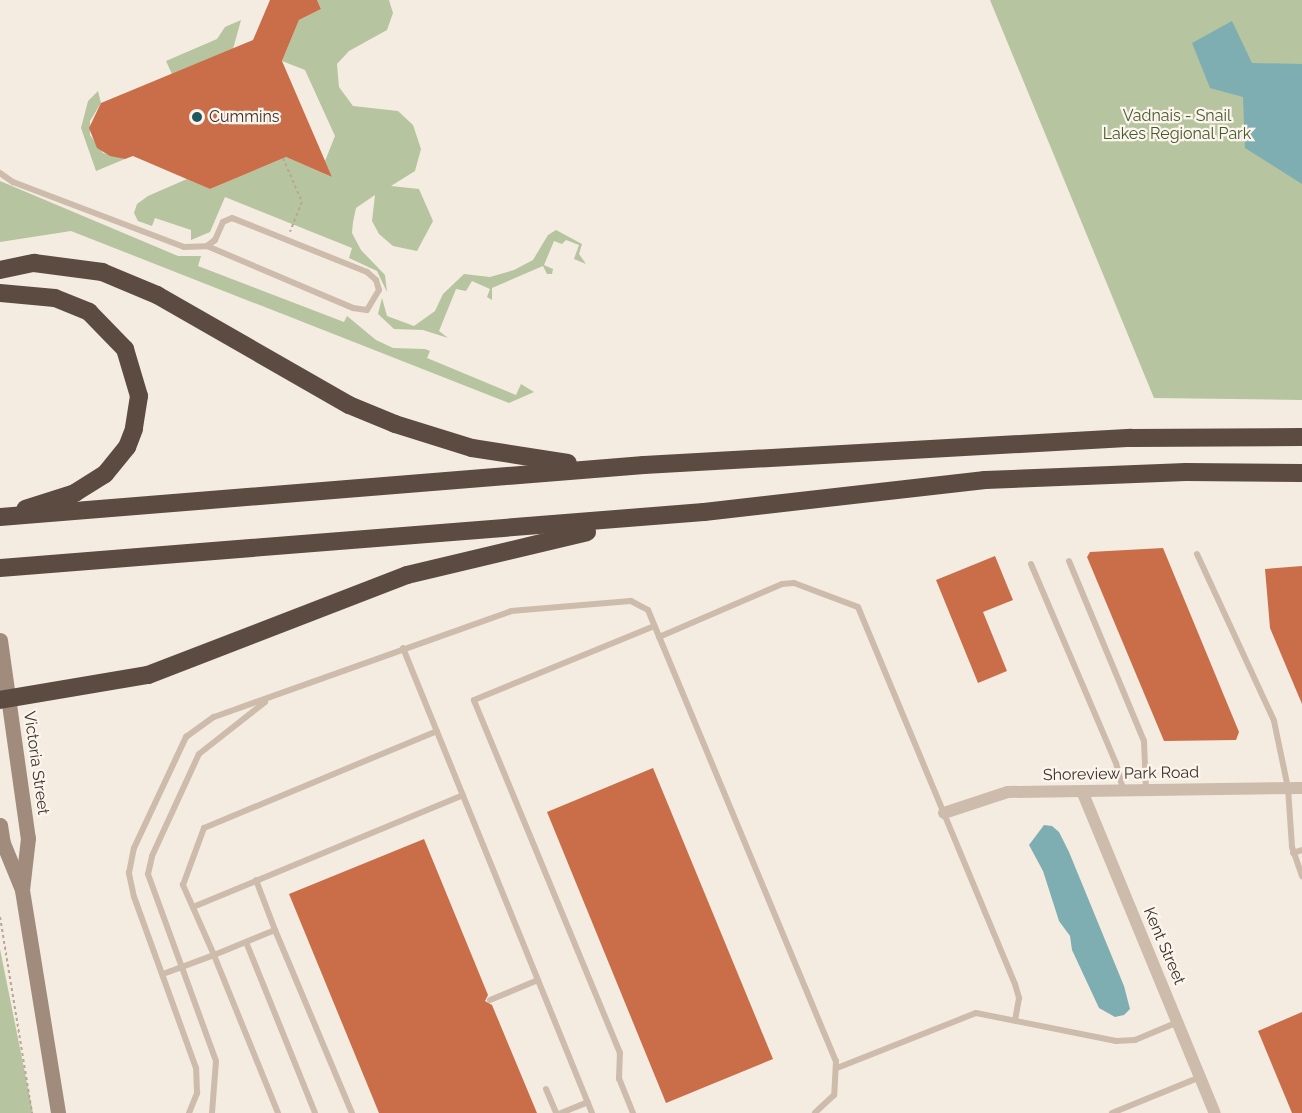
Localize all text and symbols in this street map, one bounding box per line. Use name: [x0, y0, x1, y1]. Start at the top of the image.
park label: Vadnais - Snail Lakes Regional Park: [1103, 106, 1251, 144]
place label: Cummins: [209, 107, 279, 127]
marker: Cummins: [190, 110, 204, 124]
street label: Victoria Street: [19, 710, 53, 816]
street label: Shoreview Park Road: [1043, 763, 1199, 785]
street label: Kent Street: [1139, 904, 1189, 988]

